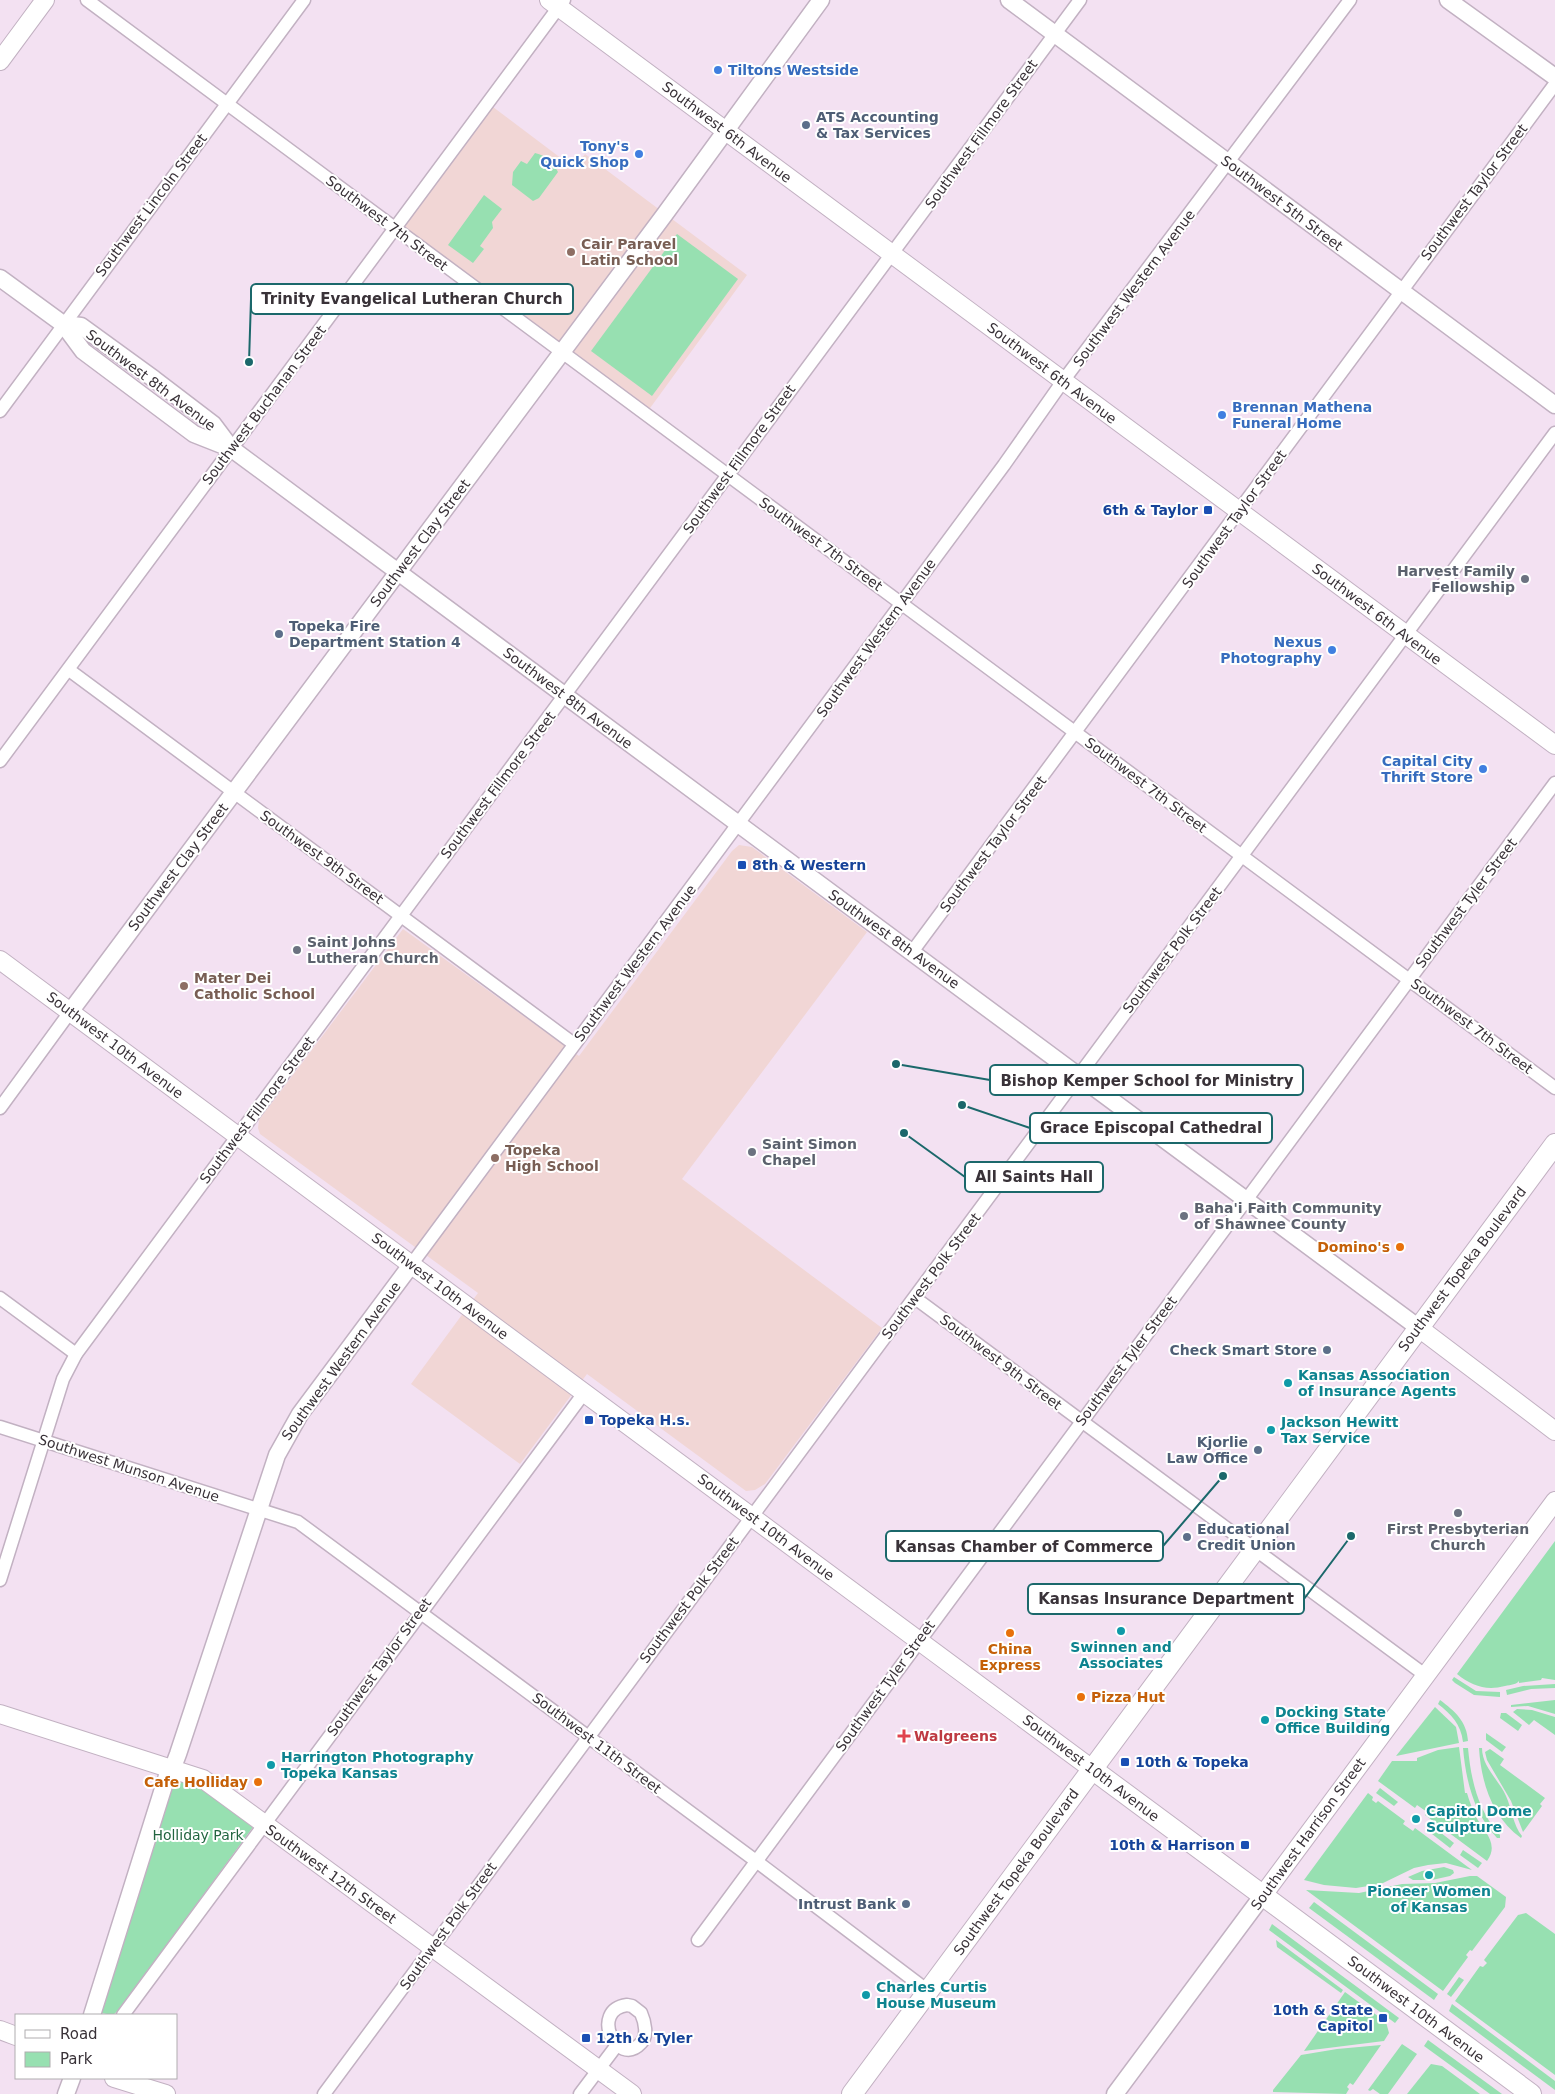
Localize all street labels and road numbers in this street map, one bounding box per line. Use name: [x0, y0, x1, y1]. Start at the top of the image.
street label: Southwest Fillmore Street: [922, 56, 1041, 211]
street label: Southwest 6th Avenue: [659, 78, 795, 186]
street label: Southwest Taylor Street: [1418, 120, 1531, 263]
street label: Southwest Lincoln Street: [92, 130, 210, 280]
street label: Southwest 5th Street: [1218, 152, 1346, 254]
street label: Southwest 7th Street: [323, 172, 451, 274]
street label: Southwest Western Avenue: [1070, 207, 1198, 369]
street label: Southwest 6th Avenue: [984, 319, 1120, 427]
street label: Southwest Buchanan Street: [199, 322, 329, 488]
street label: Southwest 8th Avenue: [83, 326, 219, 434]
street label: Southwest Fillmore Street: [680, 381, 799, 536]
street label: Southwest Taylor Street: [1179, 447, 1290, 591]
street label: Southwest Clay Street: [367, 476, 473, 610]
street label: Southwest 7th Street: [756, 494, 886, 594]
street label: Southwest Western Avenue: [813, 556, 939, 720]
street label: Southwest 6th Avenue: [1309, 560, 1445, 668]
street label: Southwest 8th Avenue: [500, 644, 636, 752]
street label: Southwest Fillmore Street: [437, 708, 559, 862]
street label: Southwest 7th Street: [1082, 734, 1210, 836]
street label: Southwest Taylor Street: [937, 772, 1050, 915]
street label: Southwest Clay Street: [125, 800, 231, 934]
street label: Southwest 9th Street: [257, 807, 387, 907]
street label: Southwest Tyler Street: [1412, 835, 1520, 971]
street label: Southwest Western Avenue: [571, 882, 699, 1044]
street label: Southwest Polk Street: [1119, 883, 1225, 1016]
street label: Southwest 8th Avenue: [825, 886, 963, 992]
street label: Southwest 7th Street: [1408, 975, 1536, 1077]
street label: Southwest 10th Avenue: [44, 988, 186, 1102]
street label: Southwest Fillmore Street: [196, 1033, 318, 1187]
street label: Southwest Topeka Boulevard: [1395, 1184, 1529, 1354]
street label: Southwest Polk Street: [878, 1209, 984, 1342]
street label: Southwest 10th Avenue: [369, 1229, 511, 1343]
street label: Southwest Western Avenue: [278, 1279, 404, 1443]
street label: Southwest Tyler Street: [1072, 1293, 1180, 1429]
street label: Southwest 9th Street: [937, 1311, 1065, 1413]
street label: Southwest Munson Avenue: [37, 1431, 221, 1505]
street label: Southwest 10th Avenue: [695, 1470, 837, 1584]
street label: Southwest Polk Street: [636, 1533, 742, 1666]
street label: Southwest Taylor Street: [324, 1595, 435, 1739]
street label: Southwest Tyler Street: [832, 1617, 938, 1755]
street label: Southwest 11th Street: [529, 1689, 665, 1797]
street label: Southwest 10th Avenue: [1020, 1711, 1162, 1825]
street label: Southwest Harrison Street: [1247, 1754, 1369, 1913]
street label: Southwest Topeka Boulevard: [950, 1786, 1082, 1958]
street label: Southwest 12th Street: [263, 1821, 400, 1927]
street label: Southwest Polk Street: [396, 1859, 500, 1993]
street label: Southwest 10th Avenue: [1345, 1952, 1487, 2066]

